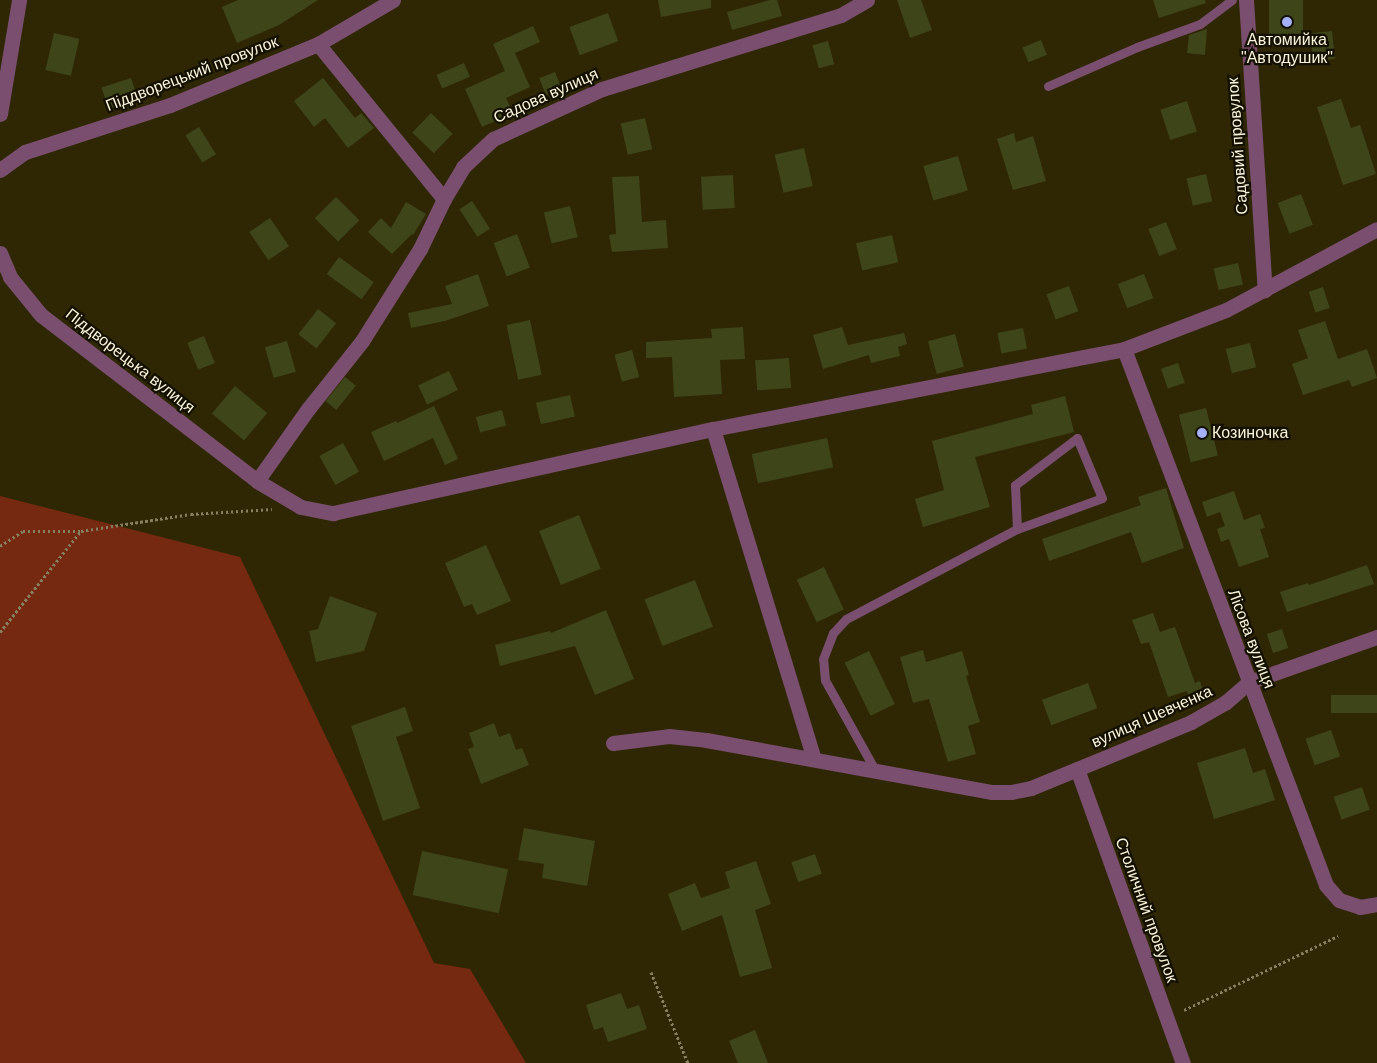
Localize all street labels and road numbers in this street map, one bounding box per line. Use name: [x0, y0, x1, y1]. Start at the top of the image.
street label: Піддворецький провулок: [103, 32, 281, 116]
street label: Садова вулиця: [491, 64, 601, 128]
street label: Садовий провулок: [1224, 77, 1252, 215]
street label: Піддворецька вулиця: [62, 305, 198, 417]
street label: Лісова вулиця: [1223, 587, 1279, 691]
street label: вулиця Шевченка: [1089, 682, 1215, 752]
street label: Столичний провулок: [1111, 835, 1181, 985]

